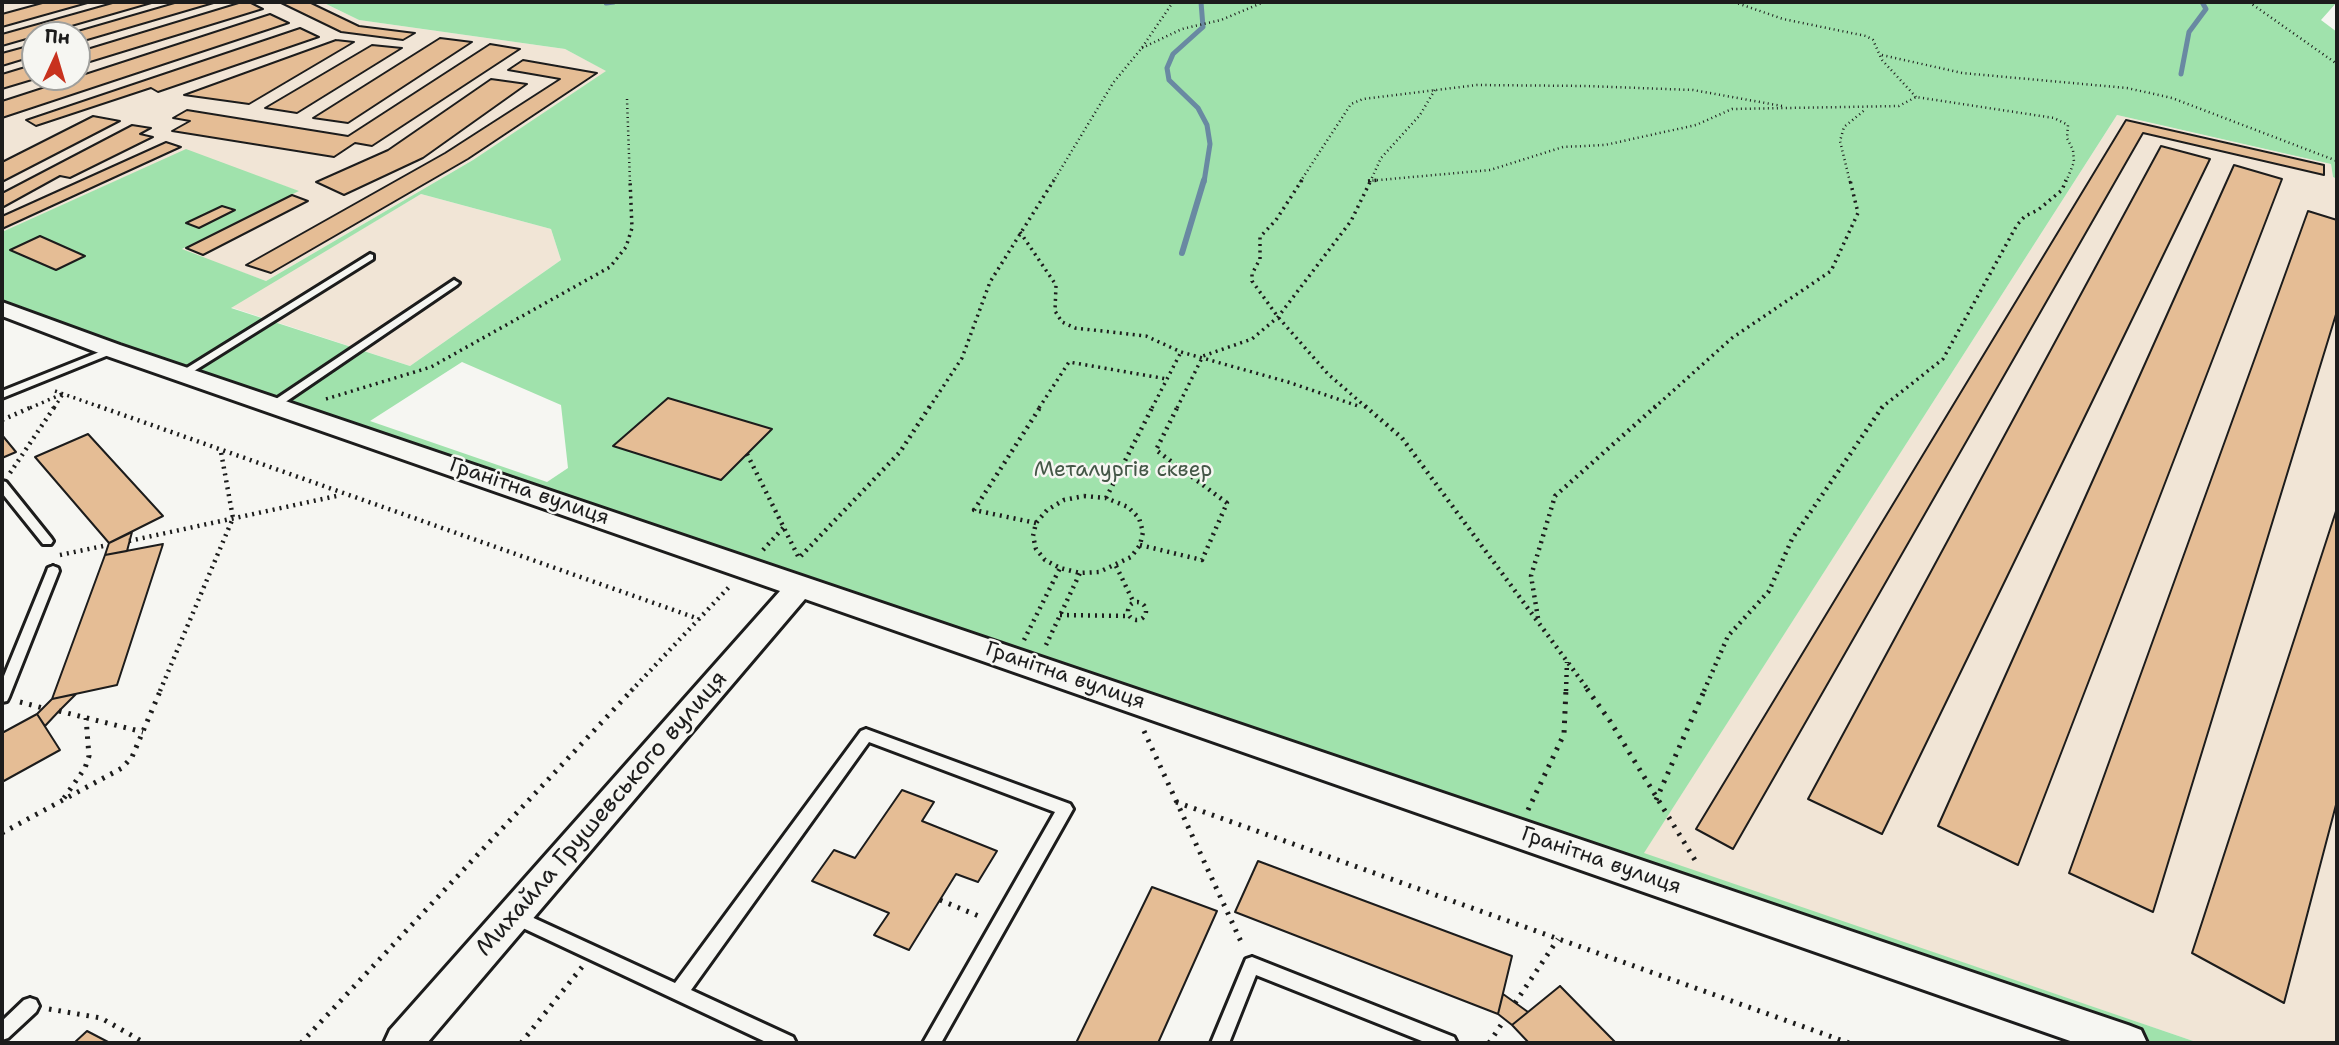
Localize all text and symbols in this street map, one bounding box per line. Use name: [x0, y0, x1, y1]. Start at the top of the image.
north arrow: [21, 21, 91, 91]
text: Пн: [44, 23, 71, 50]
street label: Гранітна вулиця: [446, 453, 612, 531]
park label: Металургів сквер: [1034, 458, 1212, 484]
street label: Гранітна вулиця: [982, 637, 1148, 715]
street label: Михайла Грушевського вулиця: [470, 665, 734, 963]
street label: Гранітна вулиця: [1518, 822, 1684, 900]

